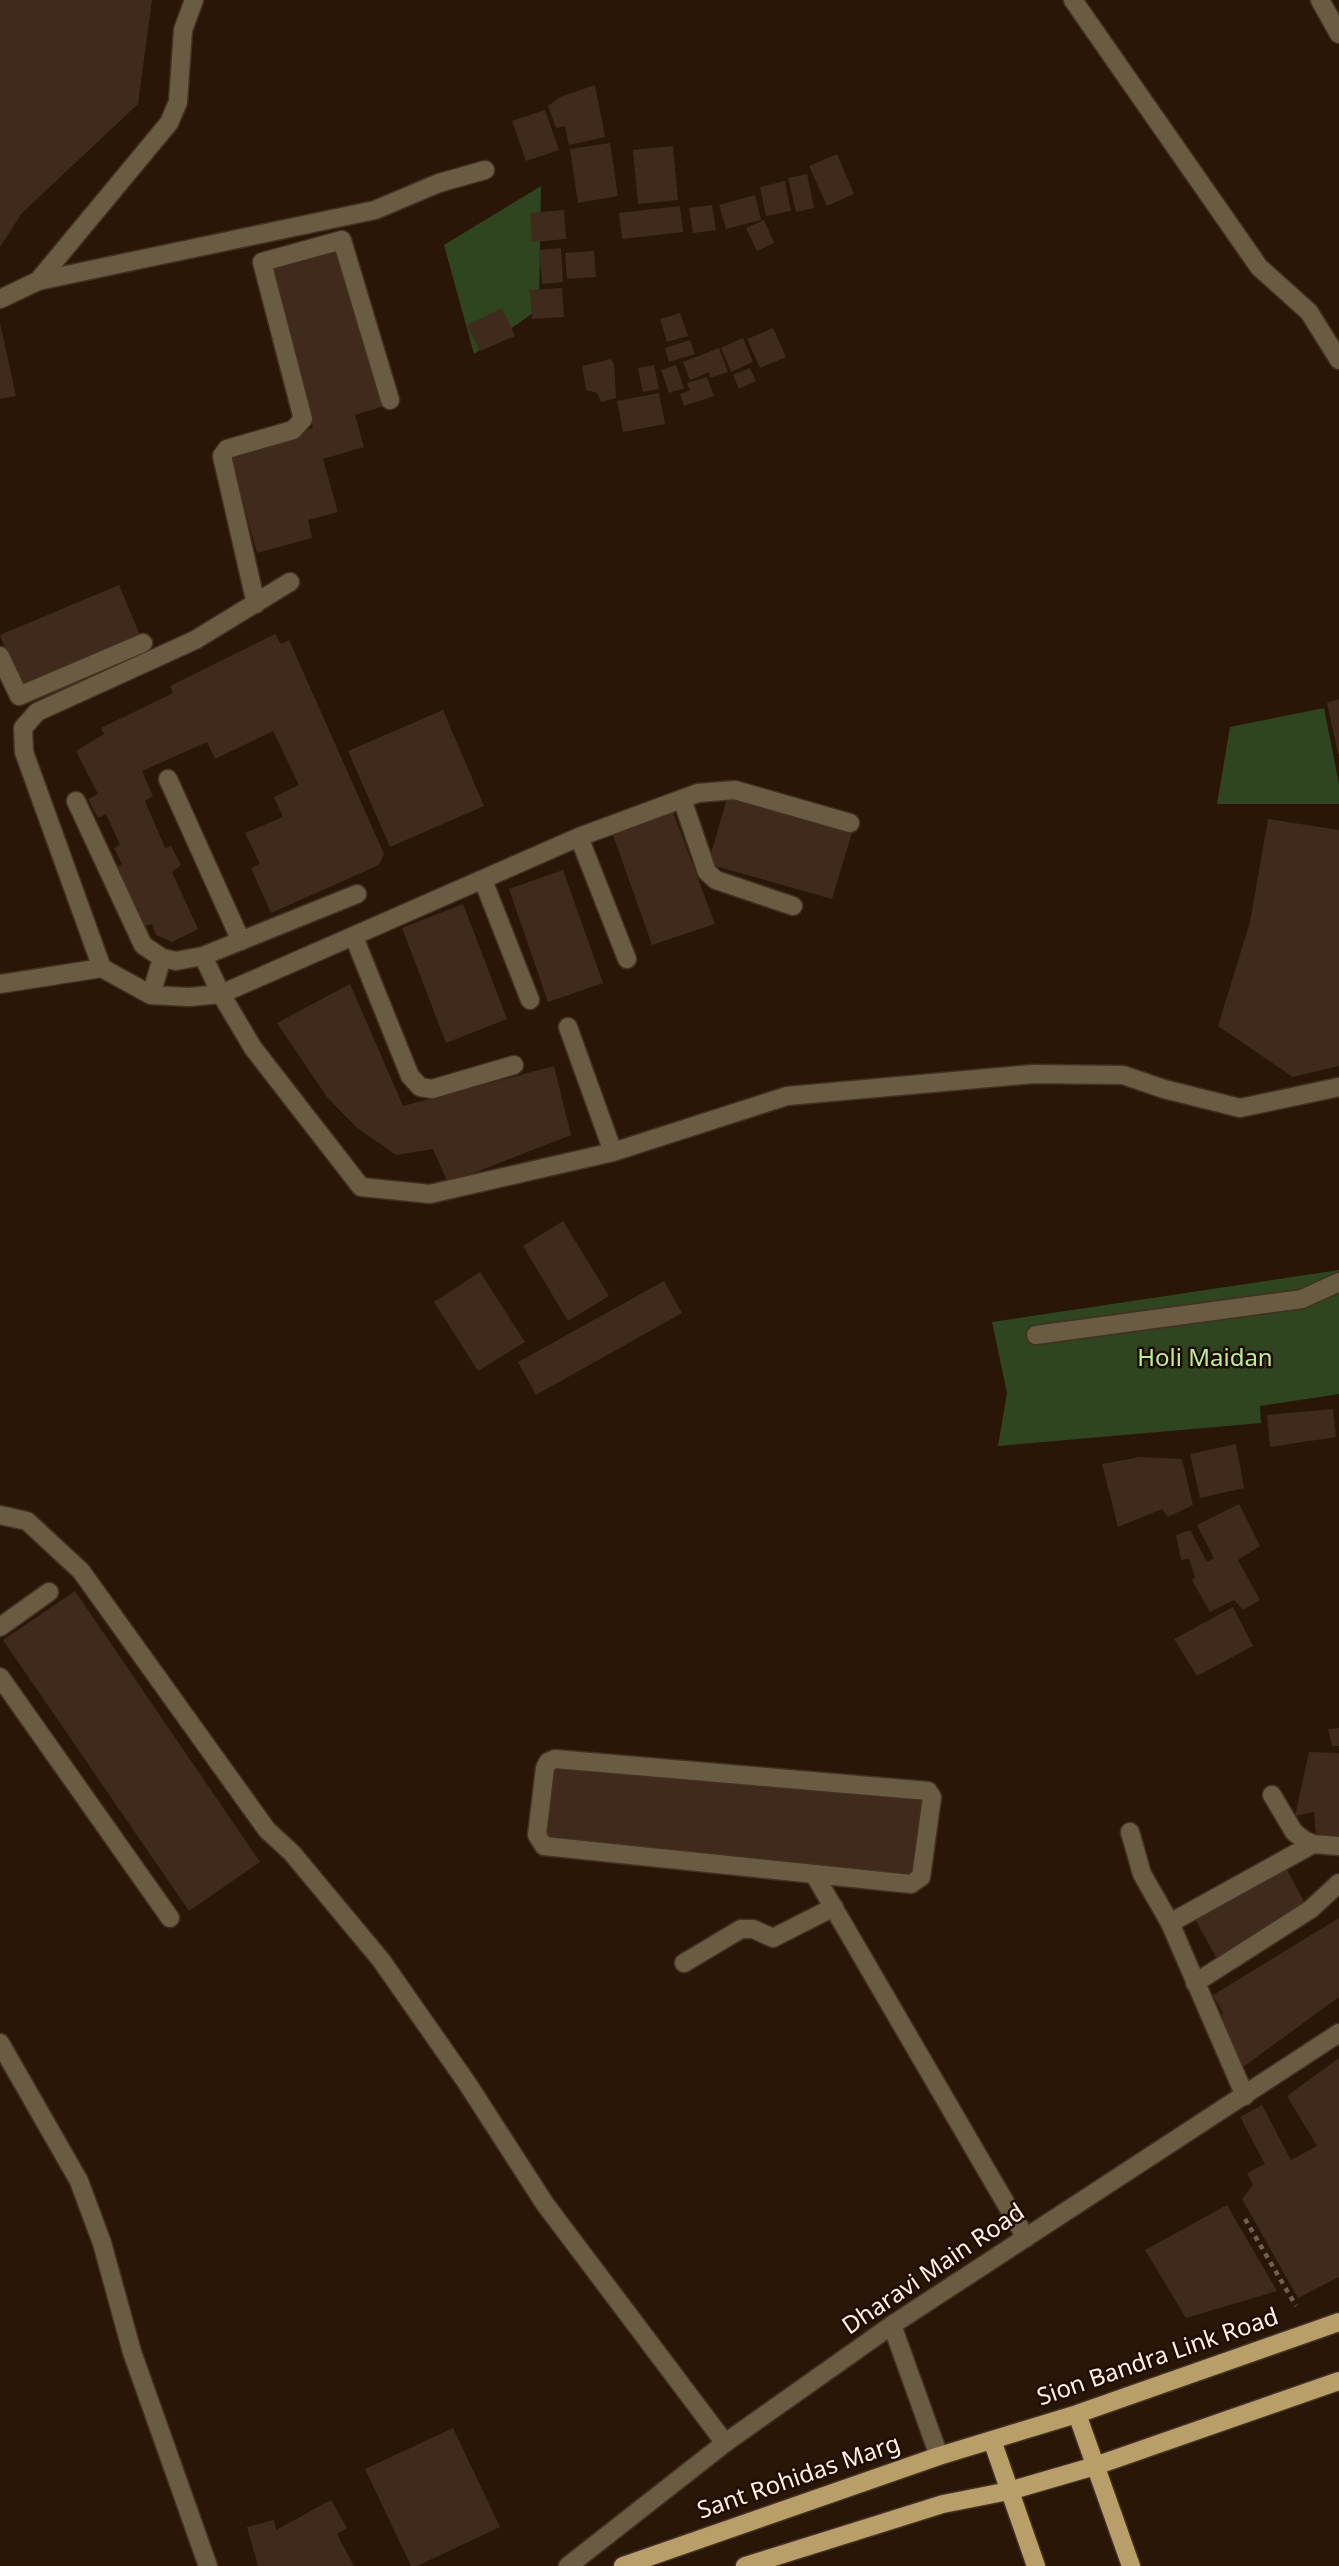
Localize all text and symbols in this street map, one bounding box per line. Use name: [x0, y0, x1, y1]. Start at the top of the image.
park label: Holi Maidan: [1137, 1345, 1273, 1373]
street label: Dharavi Main Road: [837, 2198, 1031, 2342]
street label: Sion Bandra Link Road: [1034, 2303, 1282, 2413]
street label: Sant Rohidas Marg: [694, 2430, 904, 2526]

